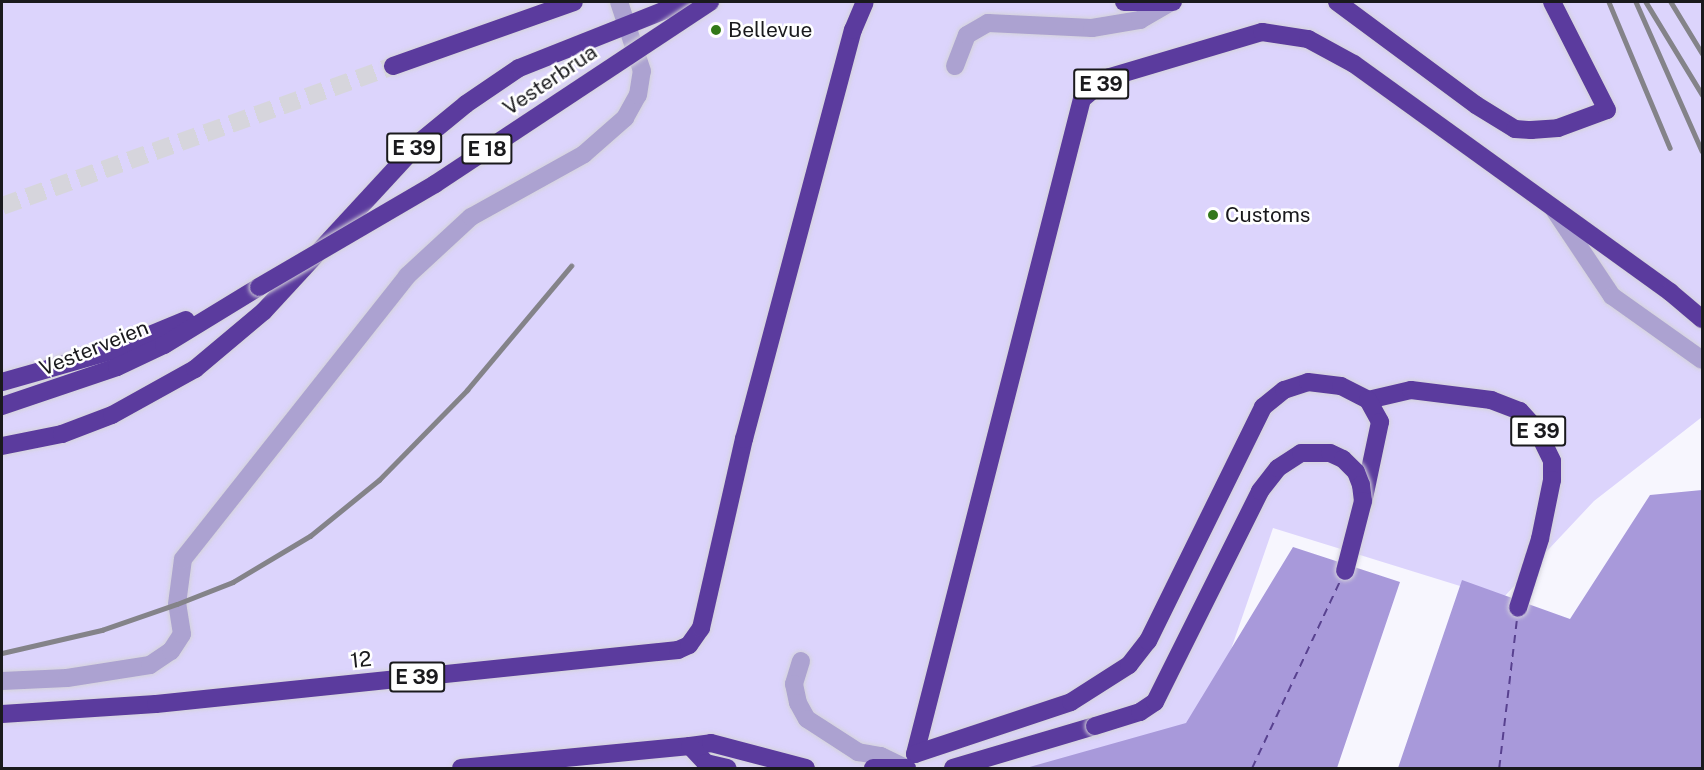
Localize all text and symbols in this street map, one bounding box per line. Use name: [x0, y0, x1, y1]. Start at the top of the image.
place label: Bellevue: [728, 17, 812, 43]
marker: Bellevue: [709, 23, 723, 37]
street label: Vesterbrua: [498, 39, 602, 121]
road number: E 39: [1072, 67, 1130, 101]
road number: E 39: [386, 131, 442, 165]
road number: E 18: [460, 132, 514, 166]
place label: Customs: [1225, 202, 1310, 228]
marker: Customs: [1206, 208, 1220, 222]
street label: Vesterveien: [36, 315, 152, 381]
road number: E 39: [1510, 414, 1566, 448]
street label: 12: [349, 646, 373, 674]
road number: E 39: [388, 660, 446, 694]

